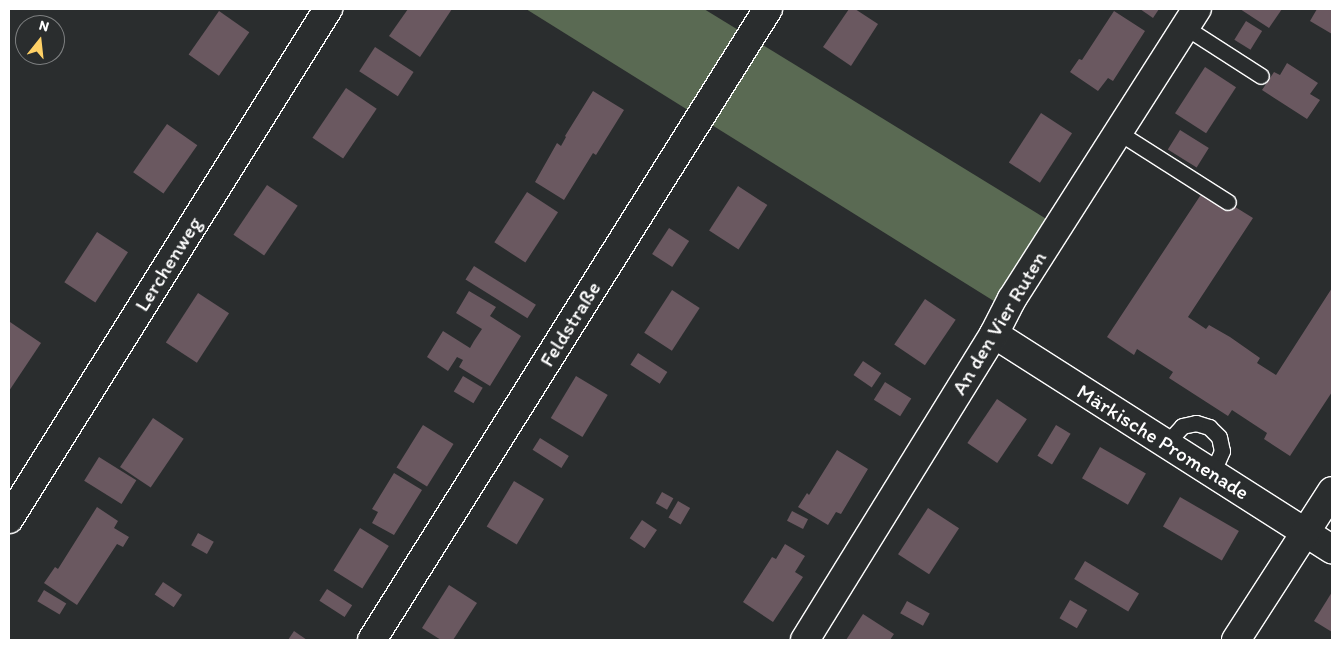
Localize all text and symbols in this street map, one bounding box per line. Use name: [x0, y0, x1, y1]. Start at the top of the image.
north arrow: [15, 15, 65, 65]
text: N: [37, 17, 51, 36]
street label: Lerchenweg: [129, 212, 207, 316]
street label: An den Vier Ruten: [947, 247, 1051, 399]
street label: Feldstraße: [534, 277, 606, 371]
street label: Märkische Promenade: [1072, 379, 1254, 505]

